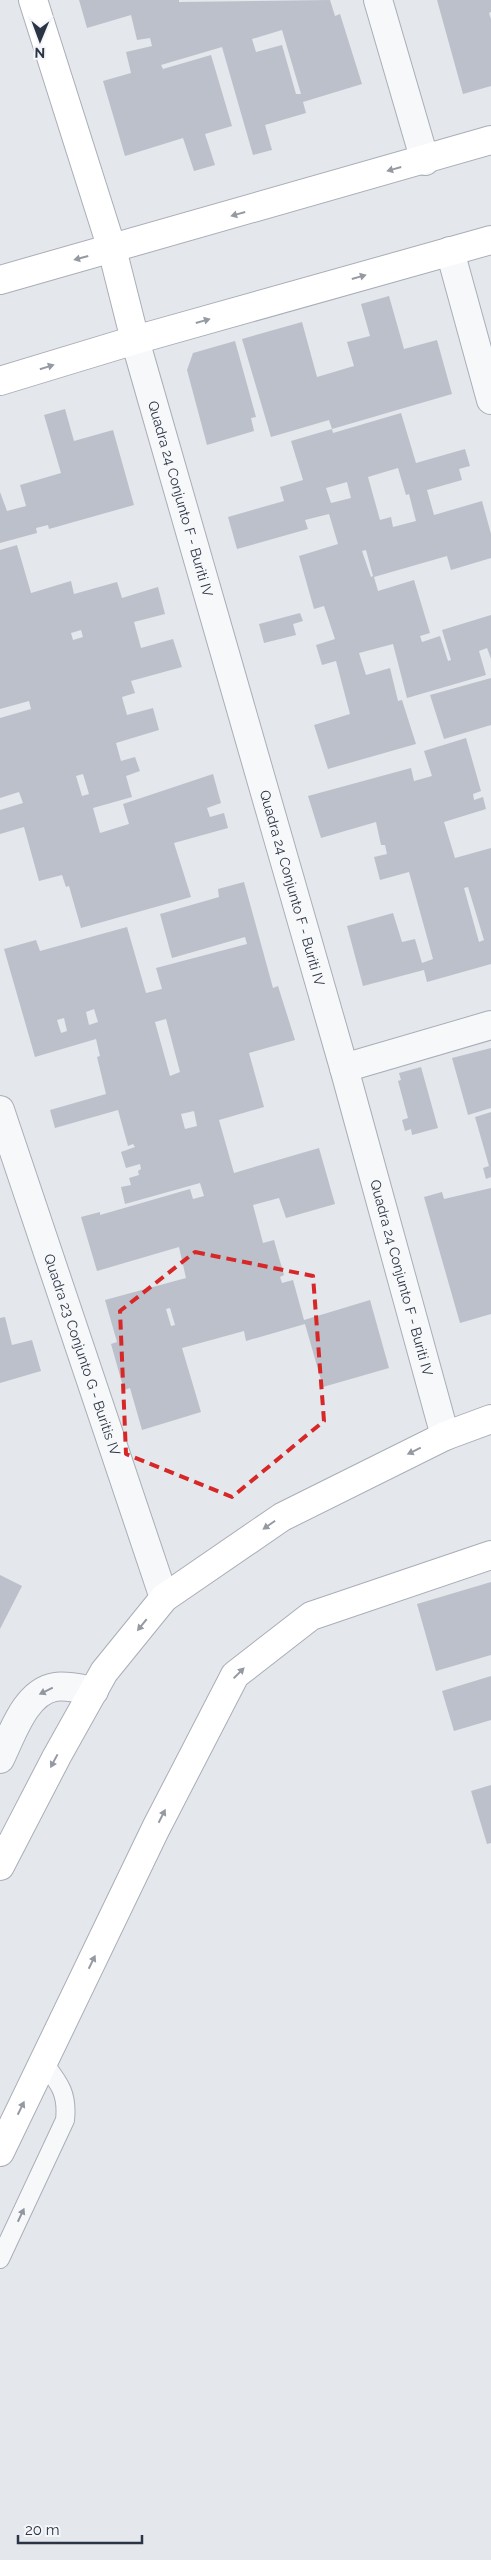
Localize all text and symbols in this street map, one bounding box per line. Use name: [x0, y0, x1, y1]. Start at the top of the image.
north arrow: [15, 15, 65, 65]
text: N: [34, 45, 45, 61]
one-way arrow: [386, 166, 401, 174]
one-way arrow: [230, 210, 245, 218]
one-way arrow: [74, 254, 89, 262]
one-way arrow: [352, 272, 367, 280]
one-way arrow: [195, 316, 210, 324]
one-way arrow: [39, 362, 54, 370]
street label: Quadra 24 Conjunto F - Buriti IV: [145, 399, 216, 599]
street label: Quadra 24 Conjunto F - Buriti IV: [257, 788, 328, 988]
street label: Quadra 24 Conjunto F - Buriti IV: [367, 1178, 436, 1378]
street label: Quadra 23 Conjunto G - Buritis IV: [41, 1252, 124, 1458]
one-way arrow: [407, 1447, 421, 1455]
one-way arrow: [263, 1520, 276, 1530]
one-way arrow: [137, 1618, 148, 1631]
one-way arrow: [233, 1667, 245, 1679]
one-way arrow: [39, 1687, 54, 1695]
one-way arrow: [50, 1753, 58, 1768]
one-way arrow: [158, 1808, 166, 1823]
one-way arrow: [88, 1955, 96, 1969]
one-way arrow: [17, 2101, 25, 2115]
one-way arrow: [17, 2208, 25, 2222]
scale bar: [18, 2512, 141, 2544]
text: 20 m: [25, 2521, 60, 2539]

